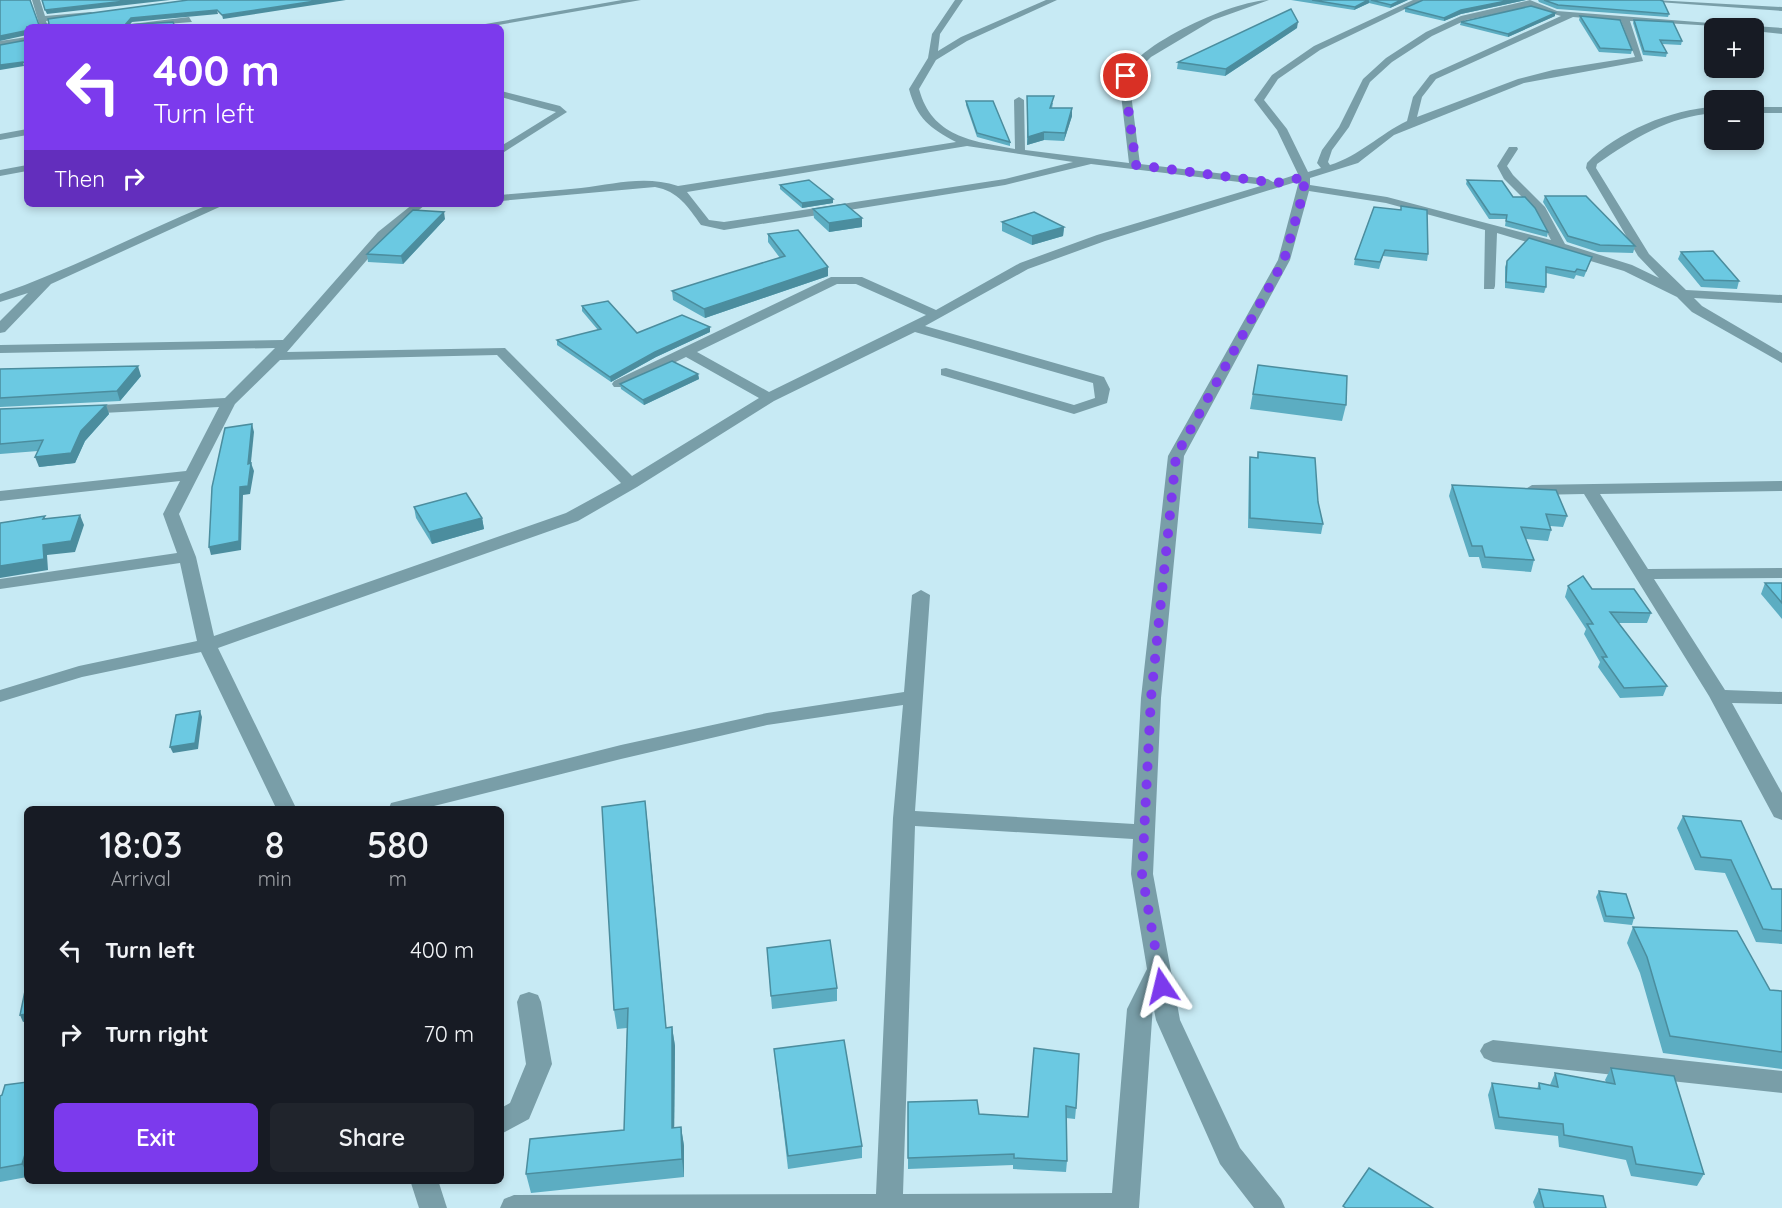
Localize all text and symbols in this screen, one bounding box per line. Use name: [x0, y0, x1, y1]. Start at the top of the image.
map controls: [1704, 18, 1764, 150]
button: +: [1704, 18, 1764, 78]
text: 400 m: [153, 44, 280, 97]
icon: left: [54, 48, 132, 126]
pin: [1100, 50, 1151, 101]
icon: arrive: [1109, 59, 1142, 92]
button: −: [1704, 90, 1764, 150]
text: Turn left: [153, 96, 255, 130]
icon: right: [117, 162, 150, 195]
text: Then: [54, 165, 105, 193]
text: 18:03: [99, 822, 182, 867]
text: 8: [265, 822, 284, 867]
text: 580: [367, 822, 429, 867]
text: Arrival: [111, 866, 171, 891]
text: min: [258, 866, 292, 891]
text: m: [389, 866, 407, 891]
icon: left: [54, 934, 87, 967]
text: Turn left: [105, 936, 195, 964]
text: 400 m: [410, 936, 474, 964]
position arrow: [1130, 954, 1194, 1018]
icon: right: [54, 1018, 87, 1051]
text: Turn right: [105, 1020, 209, 1048]
text: 70 m: [424, 1020, 474, 1048]
button: Exit: [54, 1103, 258, 1172]
button: Share: [270, 1103, 474, 1172]

